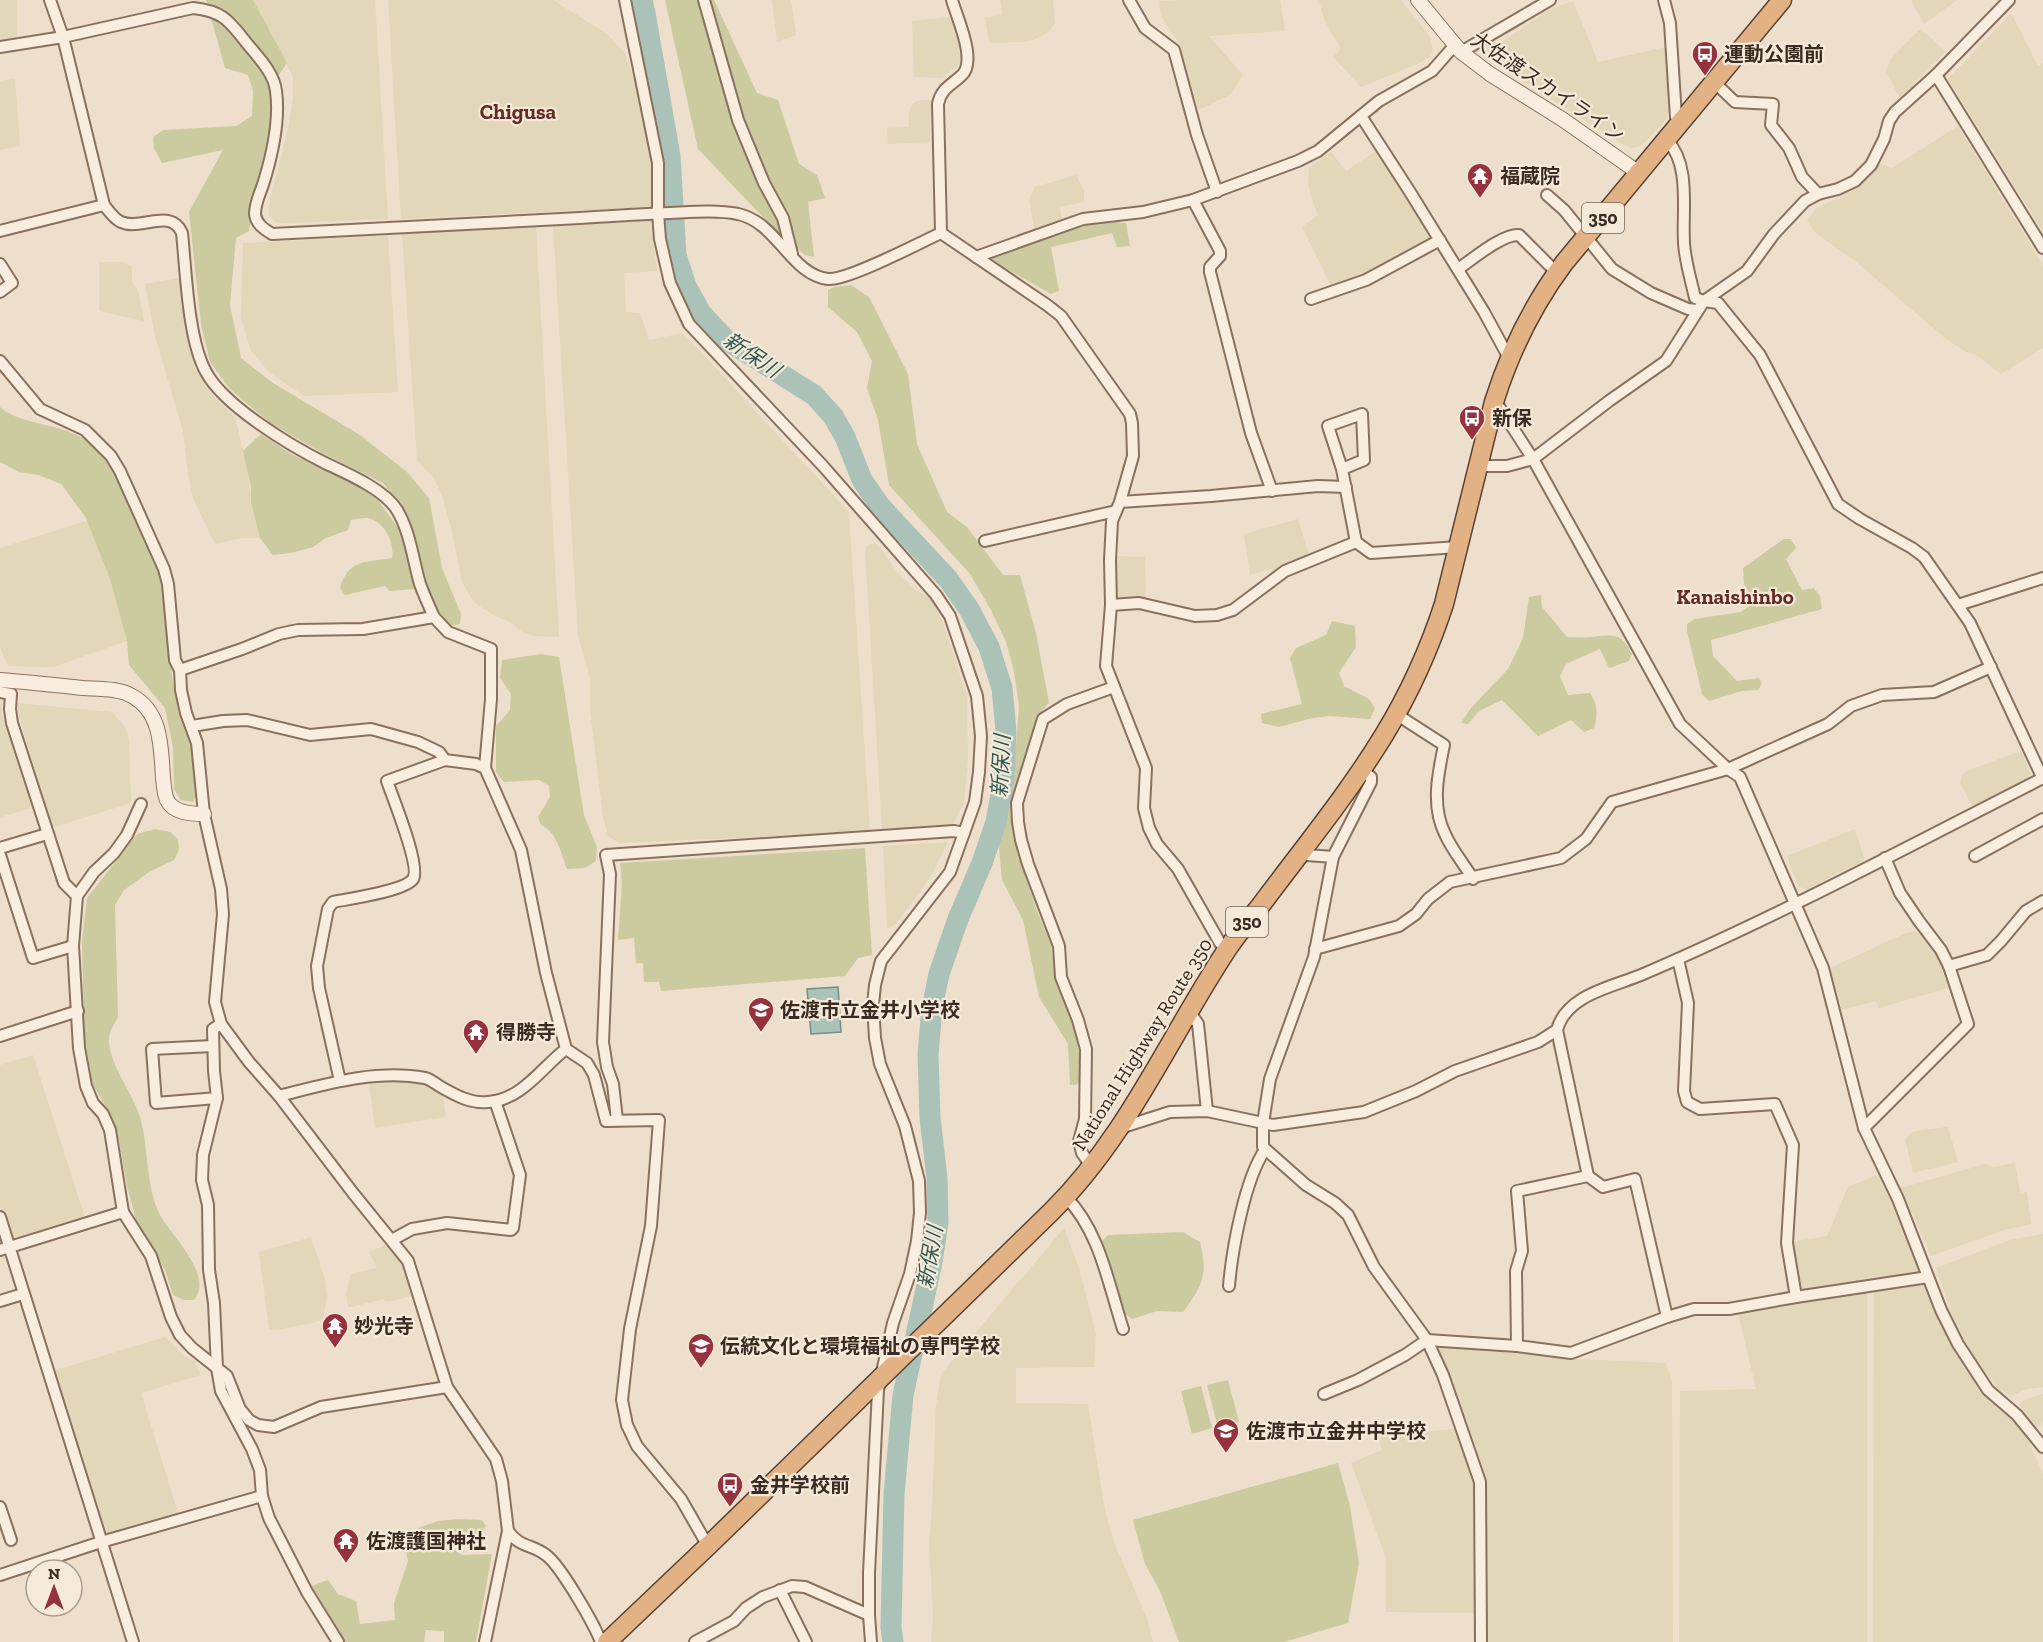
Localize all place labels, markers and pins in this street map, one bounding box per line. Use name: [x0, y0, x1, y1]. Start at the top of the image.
bus stop icon: 運動公園前: [1690, 39, 1720, 77]
place label: 運動公園前: [1724, 42, 1824, 66]
temple icon: 福蔵院: [1465, 161, 1495, 199]
place label: 福蔵院: [1500, 164, 1560, 188]
bus stop icon: 新保: [1457, 403, 1487, 441]
place label: 新保: [1492, 406, 1532, 430]
school or university icon: 佐渡市立金井小学校: [746, 995, 776, 1033]
place label: 佐渡市立金井小学校: [780, 998, 960, 1022]
temple icon: 得勝寺: [461, 1017, 491, 1055]
place label: 得勝寺: [496, 1020, 556, 1044]
temple icon: 妙光寺: [320, 1311, 350, 1349]
place label: 妙光寺: [354, 1314, 414, 1338]
school or university icon: 伝統文化と環境福祉の専門学校: [686, 1331, 716, 1369]
place label: 伝統文化と環境福祉の専門学校: [720, 1334, 1000, 1358]
school or university icon: 佐渡市立金井中学校: [1211, 1416, 1241, 1454]
place label: 佐渡市立金井中学校: [1246, 1419, 1426, 1443]
bus stop icon: 金井学校前: [715, 1470, 745, 1508]
place label: 金井学校前: [750, 1473, 850, 1497]
temple icon: 佐渡護国神社: [331, 1526, 361, 1564]
place label: 佐渡護国神社: [366, 1529, 486, 1553]

